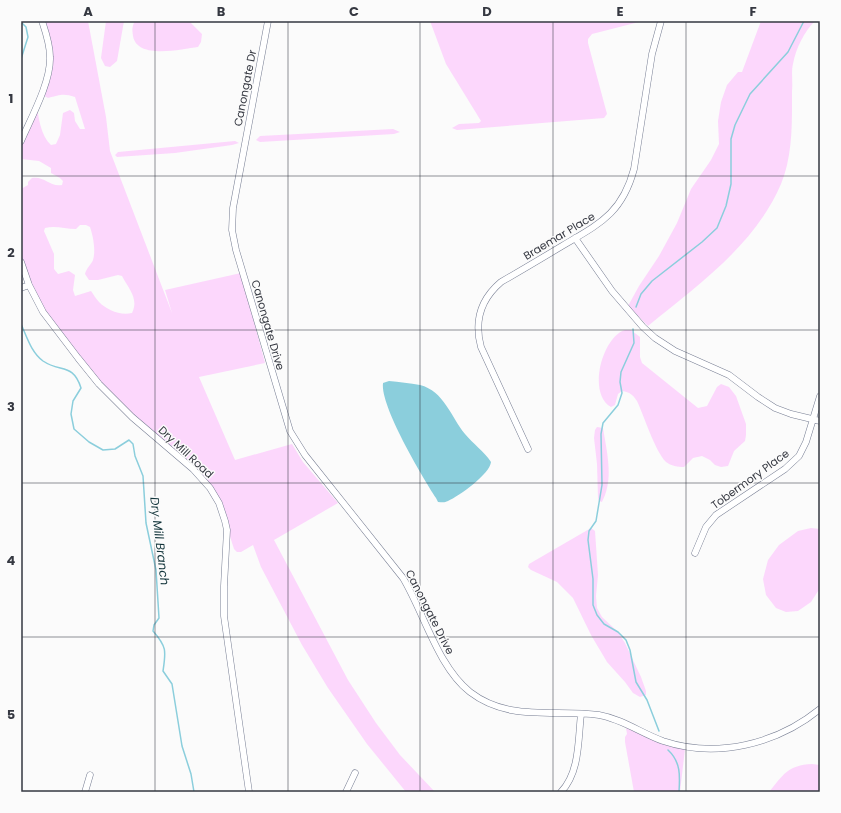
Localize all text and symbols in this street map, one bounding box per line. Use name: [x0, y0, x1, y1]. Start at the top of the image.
text: A: [83, 2, 93, 21]
text: B: [217, 2, 226, 21]
text: C: [349, 2, 359, 21]
text: D: [482, 2, 492, 21]
text: E: [616, 2, 624, 21]
text: F: [749, 2, 757, 21]
street label: Canongate Dr: [230, 48, 260, 128]
text: 1: [9, 89, 13, 108]
street label: Braemar Place: [520, 208, 598, 264]
text: 2: [7, 243, 15, 262]
street label: Canongate Drive: [247, 278, 289, 372]
text: 3: [7, 397, 15, 416]
street label: Dry Mill Road: [155, 422, 217, 482]
street label: Tobermory Place: [708, 445, 792, 513]
water label: Dry Mill Branch: [146, 496, 174, 586]
text: 4: [7, 551, 16, 570]
street label: Canongate Drive: [402, 567, 458, 657]
text: 5: [7, 705, 15, 724]

